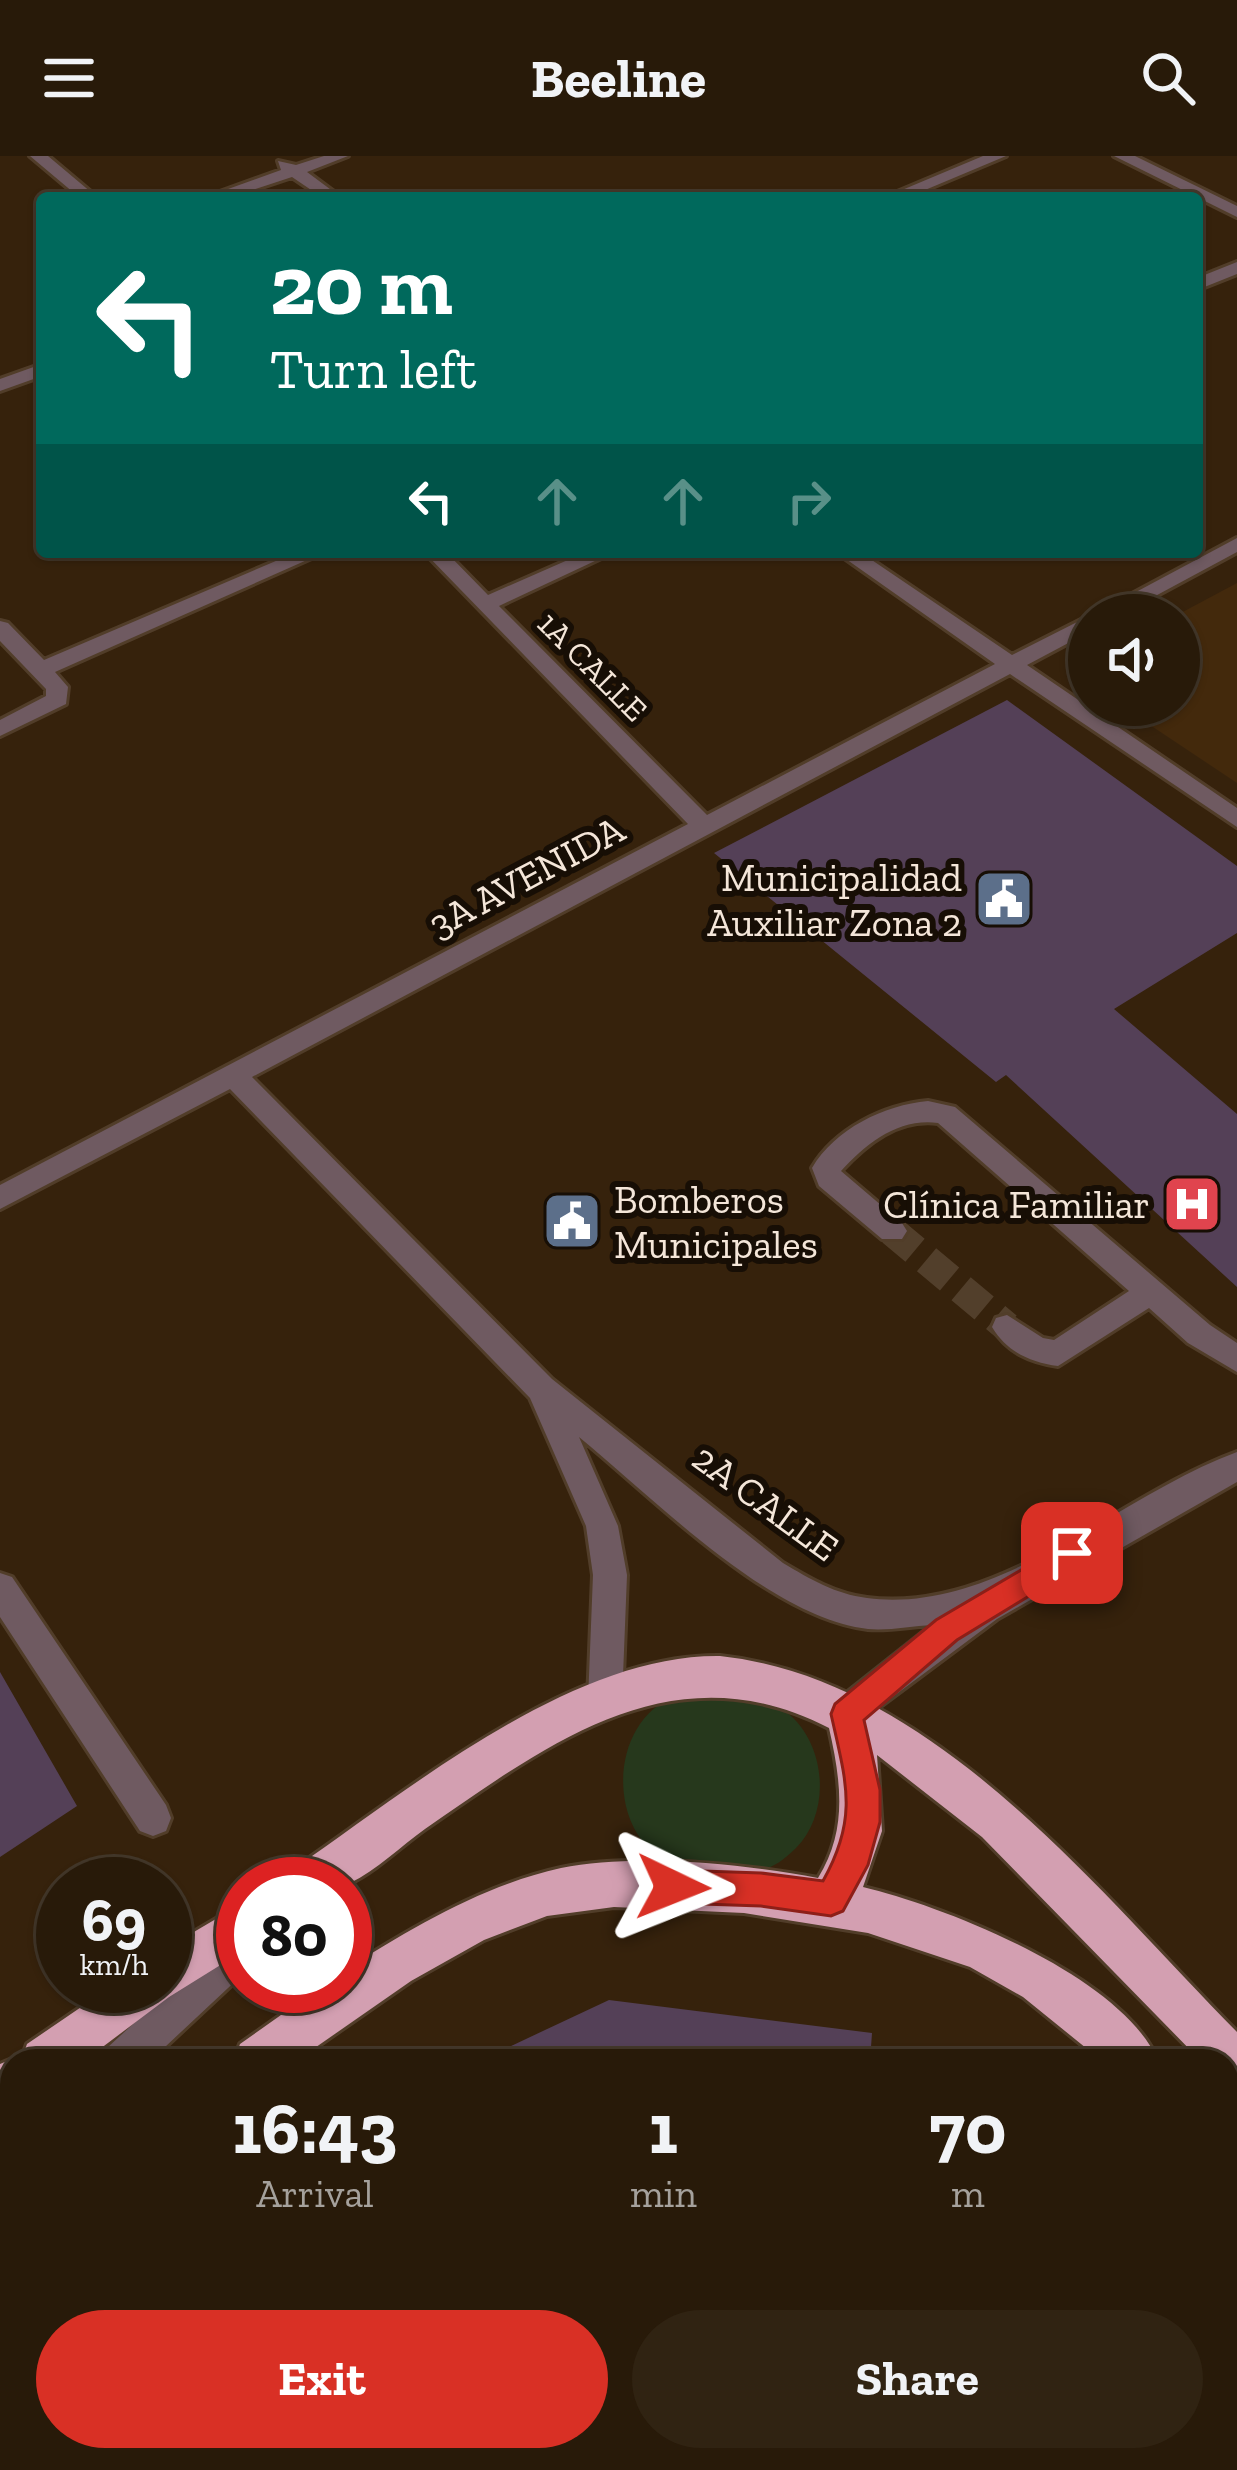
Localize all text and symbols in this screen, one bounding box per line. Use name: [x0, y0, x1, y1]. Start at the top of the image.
icon: menu: [36, 45, 102, 111]
icon: search: [1135, 45, 1201, 111]
text: Beeline: [531, 46, 706, 111]
text: 20 m: [270, 235, 453, 336]
icon: left: [72, 240, 228, 396]
text: Turn left: [270, 337, 477, 402]
icon: left: [398, 468, 464, 534]
icon: ahead: [524, 468, 590, 534]
icon: ahead: [650, 468, 716, 534]
icon: right: [776, 468, 842, 534]
map controls: [1068, 594, 1200, 726]
button: sound: [1068, 594, 1200, 726]
street label: 1A CALLE: [530, 604, 655, 729]
street label: 3A AVENIDA: [420, 805, 633, 948]
place label: Municipalidad Auxiliar Zona 2: [707, 854, 962, 946]
public building icon: Municipalidad Auxiliar Zona 2: [973, 868, 1035, 930]
hospital icon: Clínica Familiar: [1161, 1173, 1223, 1235]
place label: Bomberos Municipales: [614, 1176, 818, 1268]
place label: Clínica Familiar: [883, 1181, 1150, 1228]
public building icon: Bomberos Municipales: [541, 1190, 603, 1252]
street label: 2A CALLE: [684, 1434, 848, 1571]
pin: [1021, 1502, 1123, 1604]
icon: arrive: [1039, 1520, 1105, 1586]
position arrow: [610, 1824, 736, 1950]
speed limit sign: 80: [216, 1857, 372, 2013]
text: 69: [82, 1884, 146, 1956]
text: km/h: [80, 1947, 148, 1983]
text: 16:43: [232, 2085, 397, 2171]
text: 1: [649, 2085, 678, 2171]
text: 70: [929, 2085, 1006, 2171]
text: Arrival: [256, 2170, 374, 2217]
text: min: [630, 2170, 697, 2217]
text: m: [951, 2170, 985, 2217]
button: Exit: [36, 2310, 608, 2448]
button: Share: [632, 2310, 1203, 2448]

